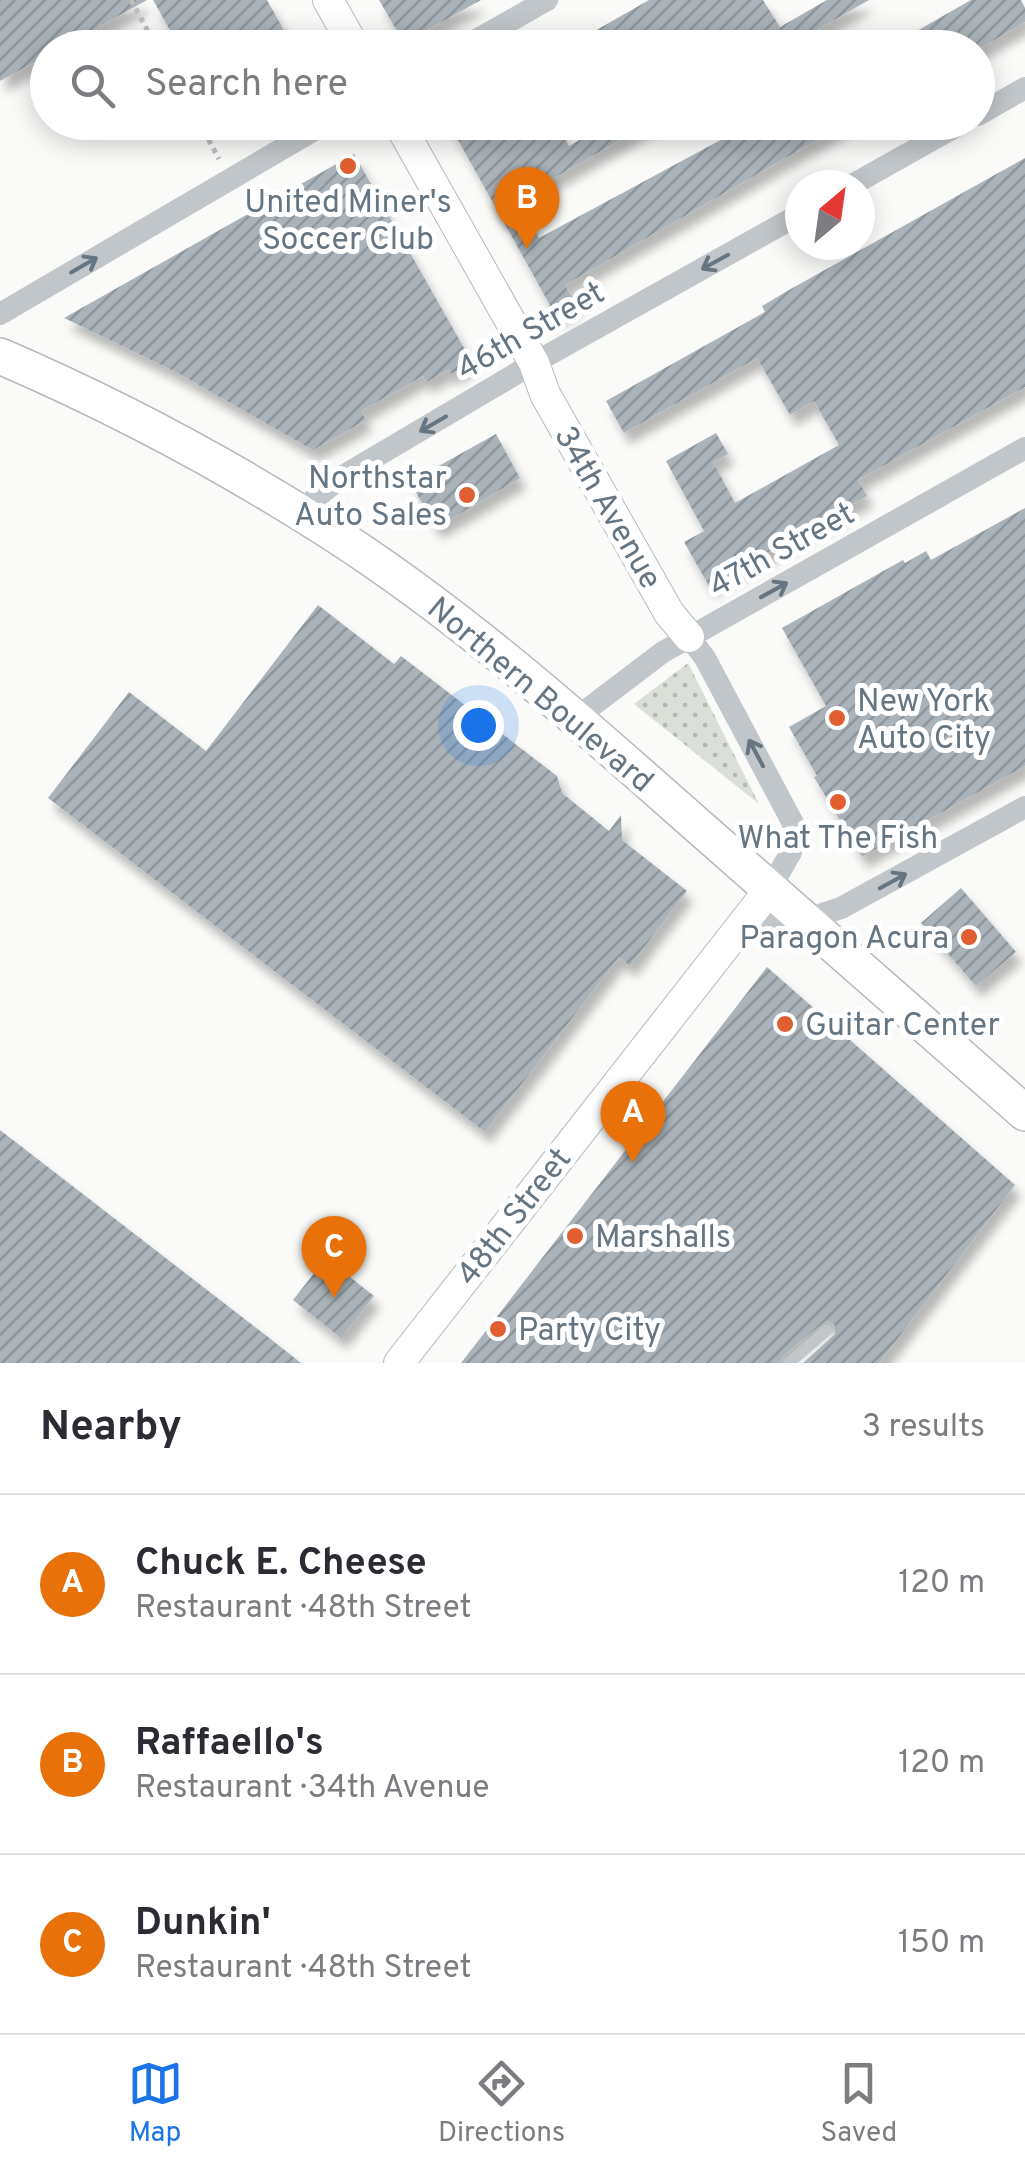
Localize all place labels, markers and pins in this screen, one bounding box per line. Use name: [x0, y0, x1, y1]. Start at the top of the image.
marker: United Miner's Soccer Club: [337, 155, 359, 177]
pin: B: [494, 166, 560, 249]
place label: United Miner's Soccer Club: [244, 184, 452, 261]
place label: Northstar Auto Sales: [294, 460, 447, 537]
marker: Northstar Auto Sales: [456, 484, 478, 506]
place label: New York Auto City: [857, 683, 991, 760]
marker: New York Auto City: [826, 707, 848, 729]
marker: What The Fish: [827, 791, 849, 813]
place label: What The Fish: [738, 820, 938, 860]
place label: Paragon Acura: [739, 920, 949, 960]
marker: Paragon Acura: [958, 926, 980, 948]
place label: Guitar Center: [805, 1007, 1000, 1047]
marker: Guitar Center: [774, 1013, 796, 1035]
pin: A: [600, 1080, 666, 1163]
pin: C: [302, 1216, 366, 1298]
place label: Marshalls: [595, 1219, 731, 1259]
marker: Marshalls: [564, 1225, 586, 1247]
place label: Party City: [518, 1312, 661, 1352]
marker: Party City: [487, 1318, 509, 1340]

